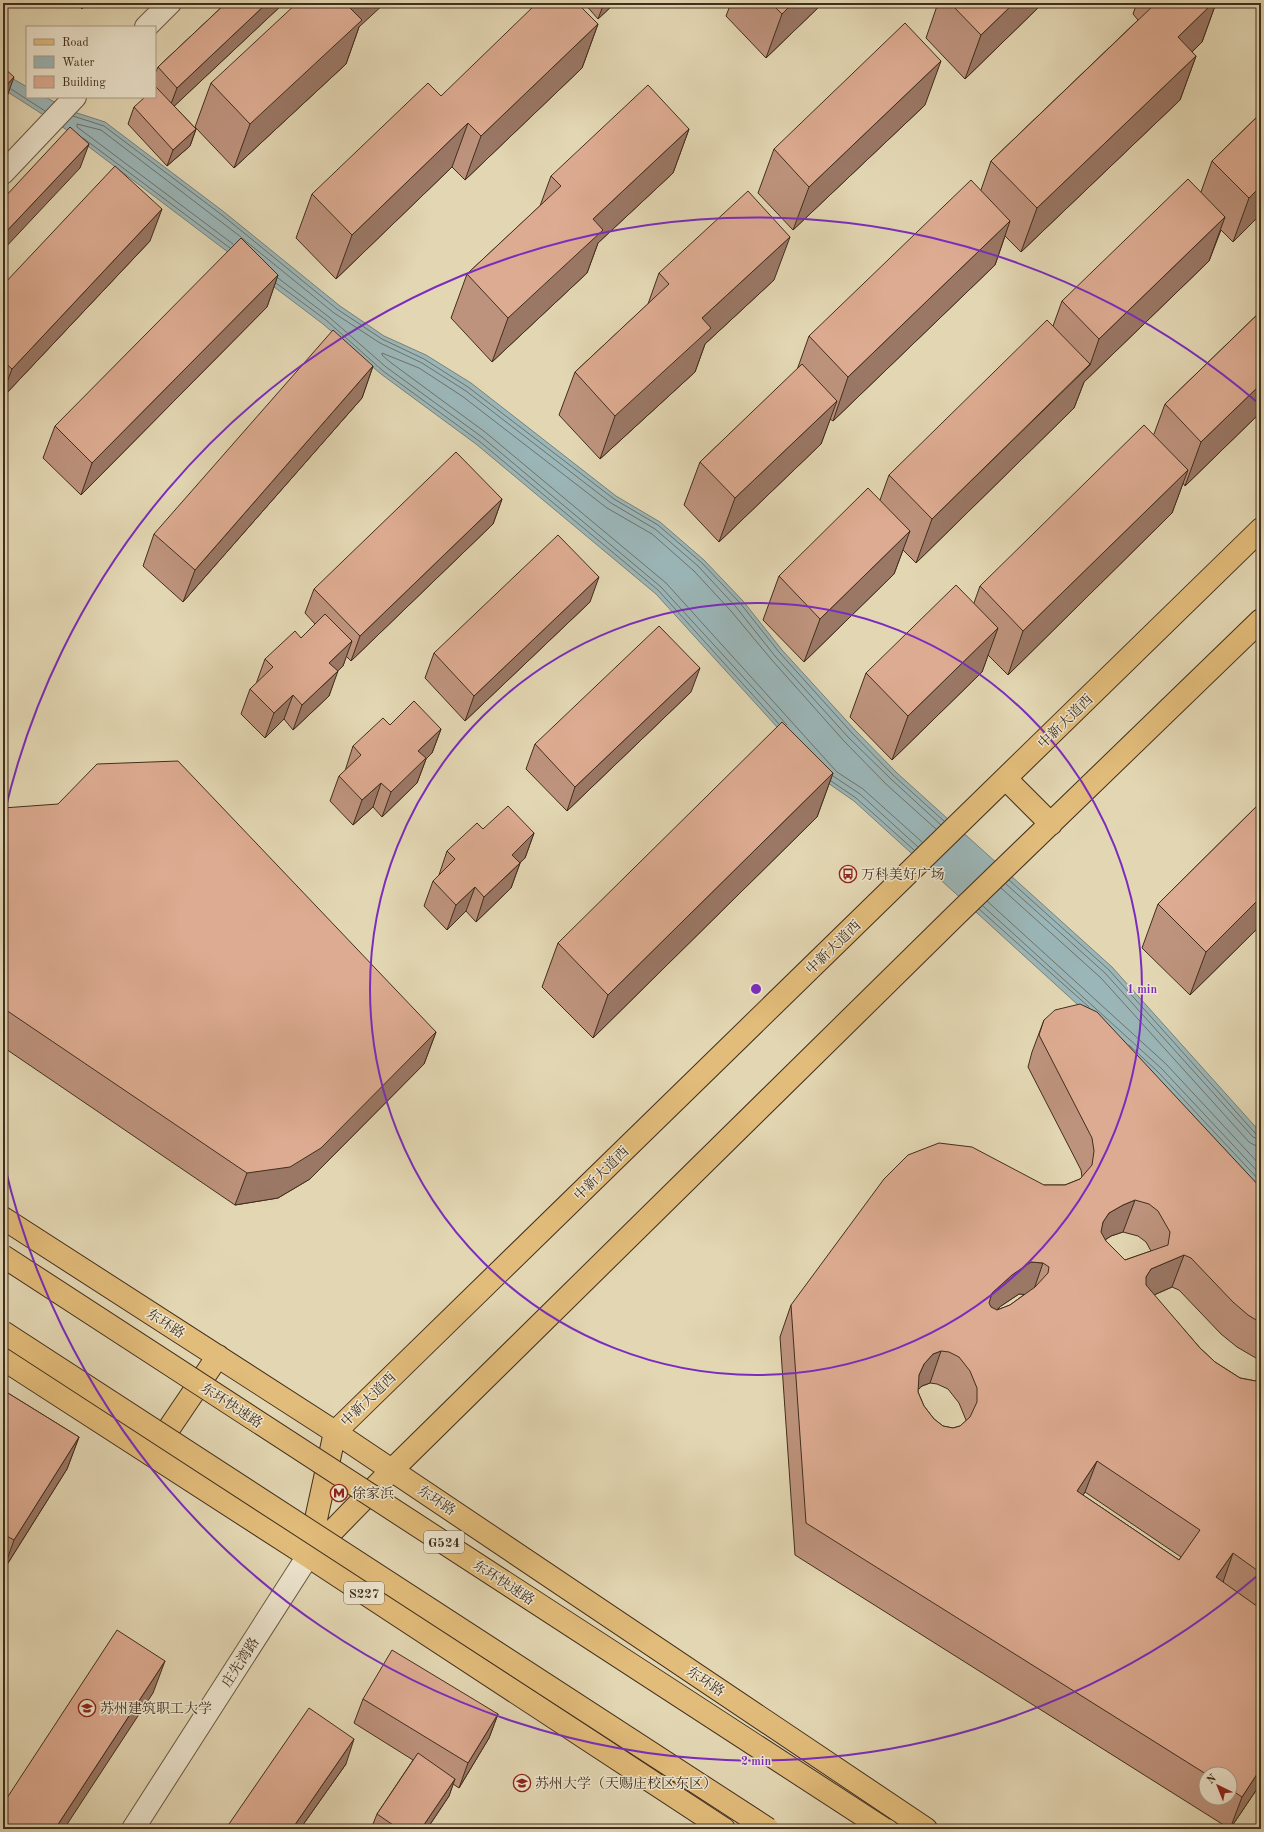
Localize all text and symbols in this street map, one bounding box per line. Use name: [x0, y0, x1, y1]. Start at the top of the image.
legend: [26, 26, 156, 98]
text: Road: [62, 37, 89, 49]
text: Water: [62, 57, 95, 69]
text: Building: [62, 77, 106, 89]
street label: 中新大道西: [1035, 692, 1096, 751]
bus stop icon: 万科美好广场: [838, 864, 858, 884]
place label: 万科美好广场: [861, 867, 945, 882]
street label: 中新大道西: [803, 918, 864, 977]
centre of rings: [749, 982, 763, 996]
text: 1 min: [1127, 984, 1157, 996]
street label: 中新大道西: [571, 1144, 632, 1203]
street label: 东环路: [144, 1306, 187, 1341]
street label: 中新大道西: [338, 1370, 399, 1429]
street label: 东环快速路: [198, 1380, 265, 1431]
street label: 东环路: [415, 1482, 458, 1518]
metro station icon: 徐家浜: [329, 1483, 349, 1503]
place label: 徐家浜: [352, 1486, 394, 1501]
road number: G524: [424, 1531, 464, 1553]
street label: 东环快速路: [470, 1557, 537, 1608]
road number: S227: [344, 1582, 384, 1604]
street label: 庄先湾路: [219, 1635, 262, 1690]
street label: 东环路: [684, 1663, 727, 1699]
school or university icon: 苏州建筑职工大学: [77, 1698, 97, 1718]
place label: 苏州建筑职工大学: [100, 1701, 212, 1716]
text: 2 min: [741, 1756, 771, 1768]
north arrow: [1198, 1766, 1238, 1806]
text: N: [1205, 1772, 1219, 1787]
school or university icon: 苏州大学（天赐庄校区东区）: [512, 1773, 532, 1793]
place label: 苏州大学（天赐庄校区东区）: [535, 1776, 717, 1791]

